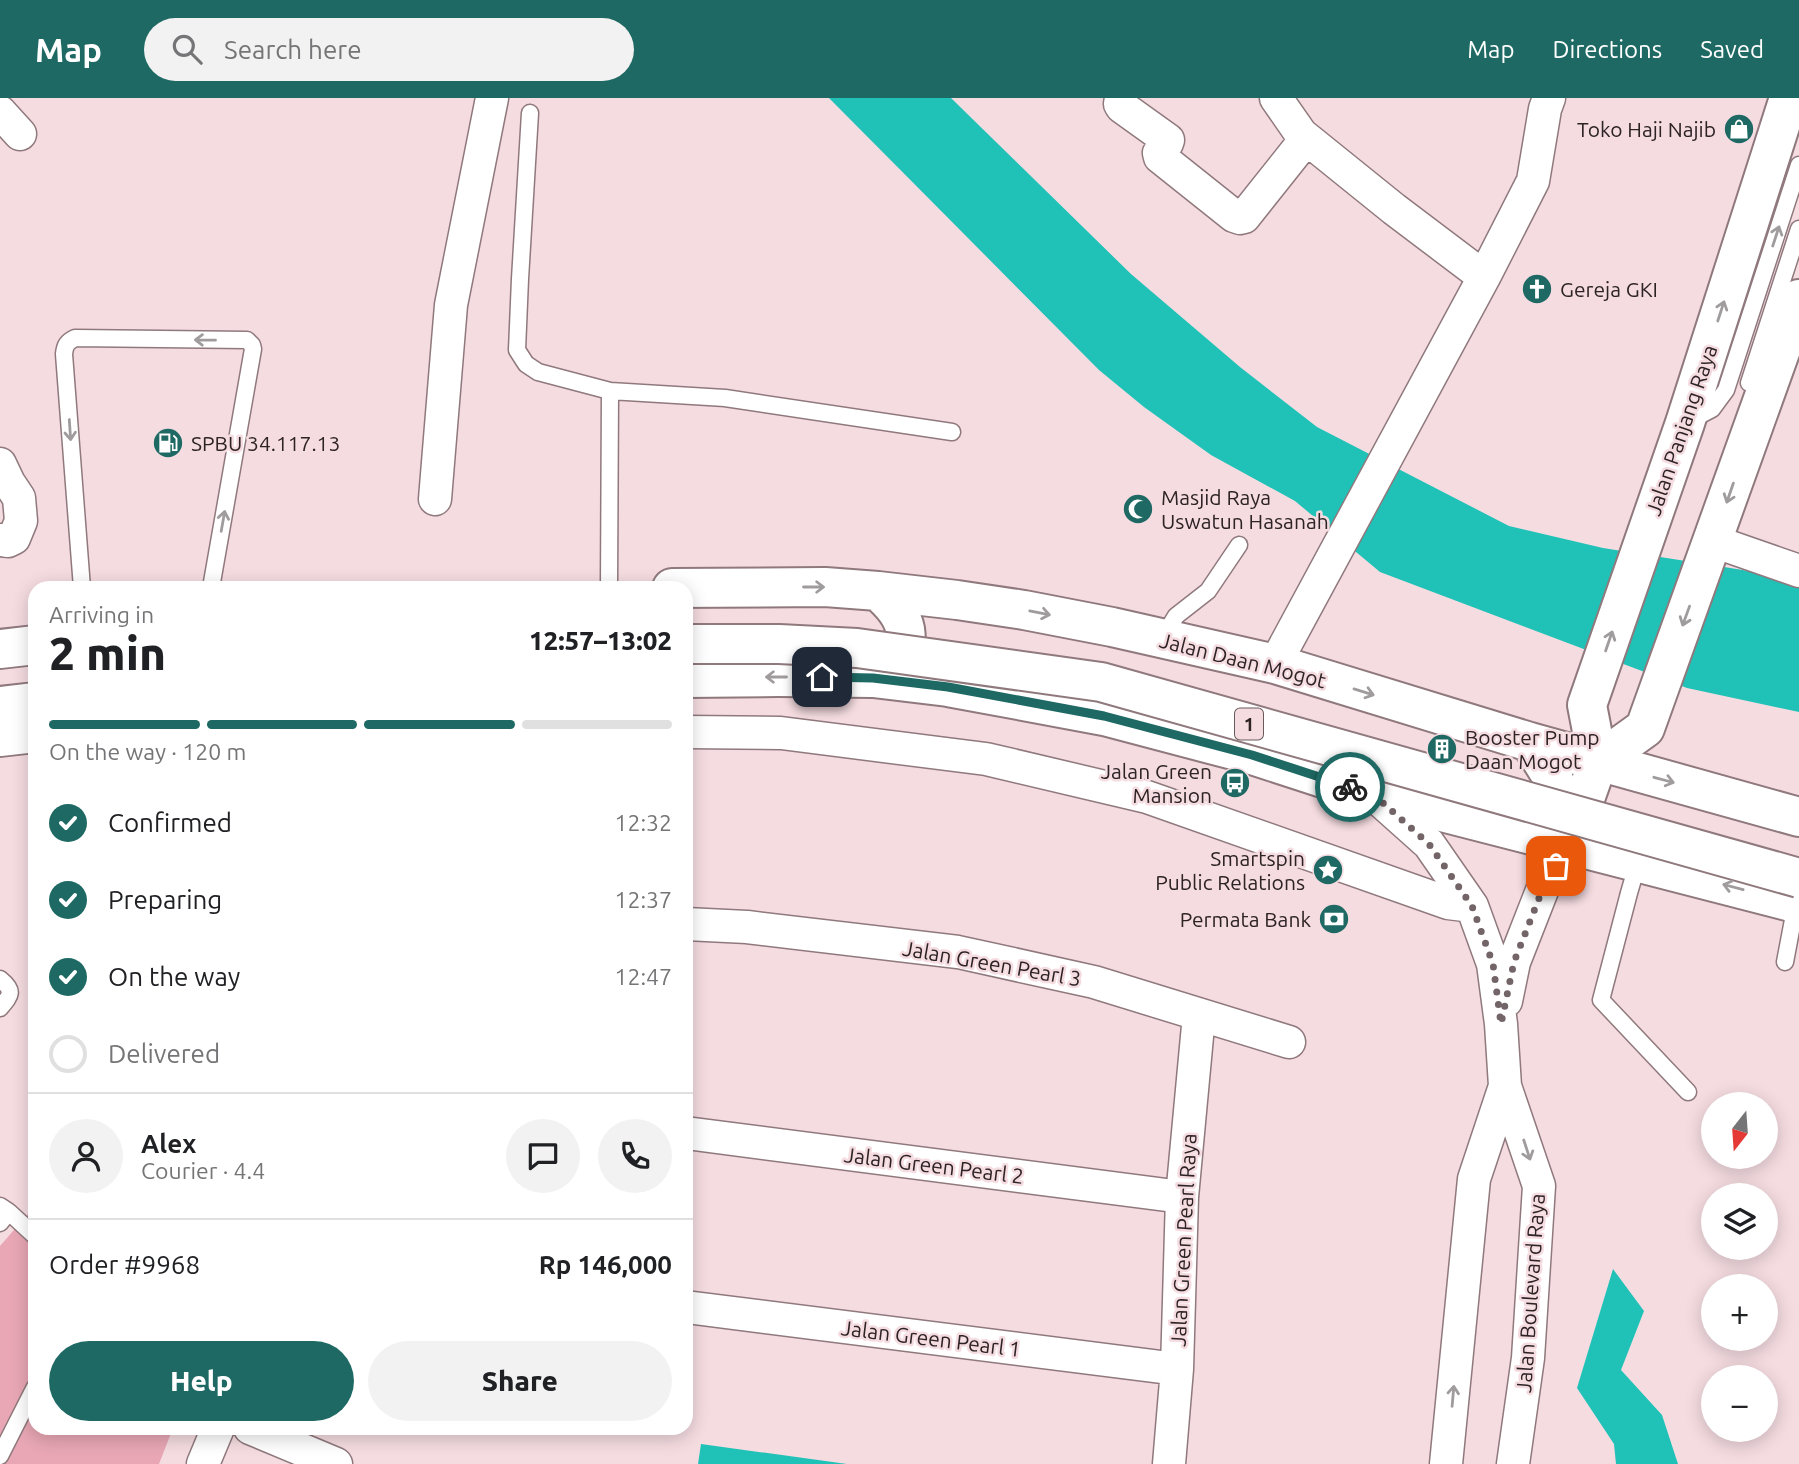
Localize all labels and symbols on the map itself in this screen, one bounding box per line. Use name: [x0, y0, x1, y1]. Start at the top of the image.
shop icon: Toko Haji Najib: [1722, 112, 1756, 146]
place label: Toko Haji Najib: [1577, 117, 1716, 141]
one-way arrow: [1771, 226, 1783, 248]
church icon: Gereja GKI: [1520, 272, 1554, 306]
place label: Gereja GKI: [1560, 277, 1658, 301]
one-way arrow: [1715, 300, 1728, 322]
one-way arrow: [194, 333, 217, 347]
street label: Jalan Panjang Raya: [1641, 342, 1721, 518]
one-way arrow: [64, 418, 77, 441]
fuel station icon: SPBU 34.117.13: [151, 426, 185, 460]
place label: SPBU 34.117.13: [191, 431, 340, 455]
one-way arrow: [1723, 481, 1735, 503]
place label: Masjid Raya Uswatun Hasanah: [1161, 485, 1329, 533]
mosque icon: Masjid Raya Uswatun Hasanah: [1121, 492, 1155, 526]
one-way arrow: [217, 510, 230, 533]
one-way arrow: [802, 580, 825, 594]
one-way arrow: [1679, 605, 1691, 627]
one-way arrow: [1028, 607, 1051, 620]
street label: Jalan Daan Mogot: [1157, 628, 1329, 692]
one-way arrow: [1604, 630, 1616, 652]
pin: [792, 647, 852, 707]
one-way arrow: [765, 670, 788, 684]
one-way arrow: [1353, 686, 1375, 699]
road number: 1: [1235, 708, 1263, 740]
place label: Booster Pump Daan Mogot: [1465, 725, 1600, 773]
building icon: Booster Pump Daan Mogot: [1425, 732, 1459, 766]
courier: [1315, 752, 1385, 822]
place label: Jalan Green Mansion: [1101, 759, 1212, 807]
bus stop icon: Jalan Green Mansion: [1218, 766, 1252, 800]
one-way arrow: [1653, 775, 1675, 788]
pin: [1526, 836, 1586, 896]
place label: Smartspin Public Relations: [1155, 846, 1305, 894]
place icon: Smartspin Public Relations: [1311, 853, 1345, 887]
one-way arrow: [1722, 880, 1745, 893]
bank icon: Permata Bank: [1317, 902, 1351, 936]
place label: Permata Bank: [1180, 907, 1311, 931]
street label: Jalan Green Pearl 3: [901, 935, 1083, 991]
north arrow: [1701, 1092, 1778, 1169]
street label: Jalan Green Pearl Raya: [1165, 1133, 1201, 1347]
one-way arrow: [1522, 1139, 1534, 1161]
street label: Jalan Green Pearl 2: [843, 1142, 1025, 1188]
street label: Jalan Boulevard Raya: [1511, 1193, 1549, 1393]
street label: Jalan Green Pearl 1: [840, 1315, 1022, 1361]
one-way arrow: [1447, 1385, 1460, 1408]

